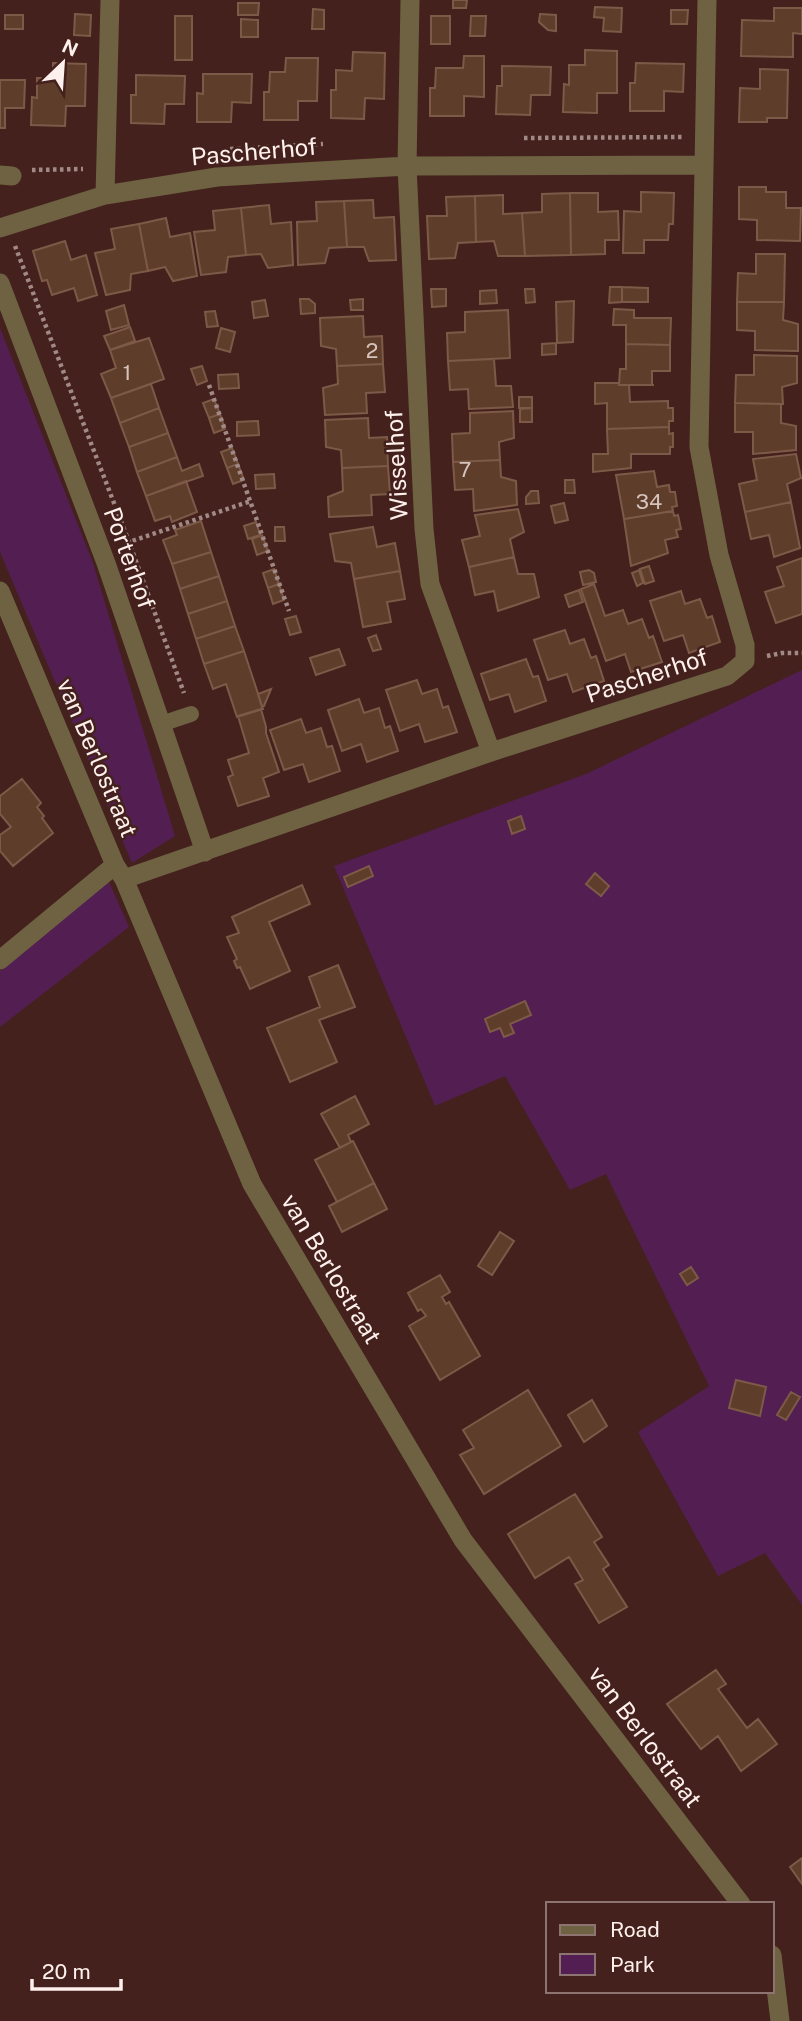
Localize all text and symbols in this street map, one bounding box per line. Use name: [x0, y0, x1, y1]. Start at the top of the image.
north arrow: [28, 28, 98, 98]
text: N: [59, 34, 82, 61]
street label: Pascherhof: [190, 132, 318, 170]
house number: 2: [366, 338, 378, 363]
house number: 1: [123, 360, 131, 385]
street label: Wisselhof: [379, 409, 413, 521]
house number: 7: [459, 457, 471, 482]
house number: 34: [636, 489, 662, 514]
street label: Porterhof: [99, 503, 161, 612]
street label: Pascherhof: [582, 642, 711, 708]
street label: van Berlostraat: [52, 674, 144, 841]
street label: van Berlostraat: [276, 1189, 388, 1348]
street label: van Berlostraat: [584, 1660, 708, 1813]
legend: [546, 1902, 774, 1993]
text: Road: [610, 1917, 660, 1942]
scale bar: [32, 1948, 121, 1992]
text: Park: [610, 1952, 655, 1977]
text: 20 m: [42, 1959, 91, 1984]

